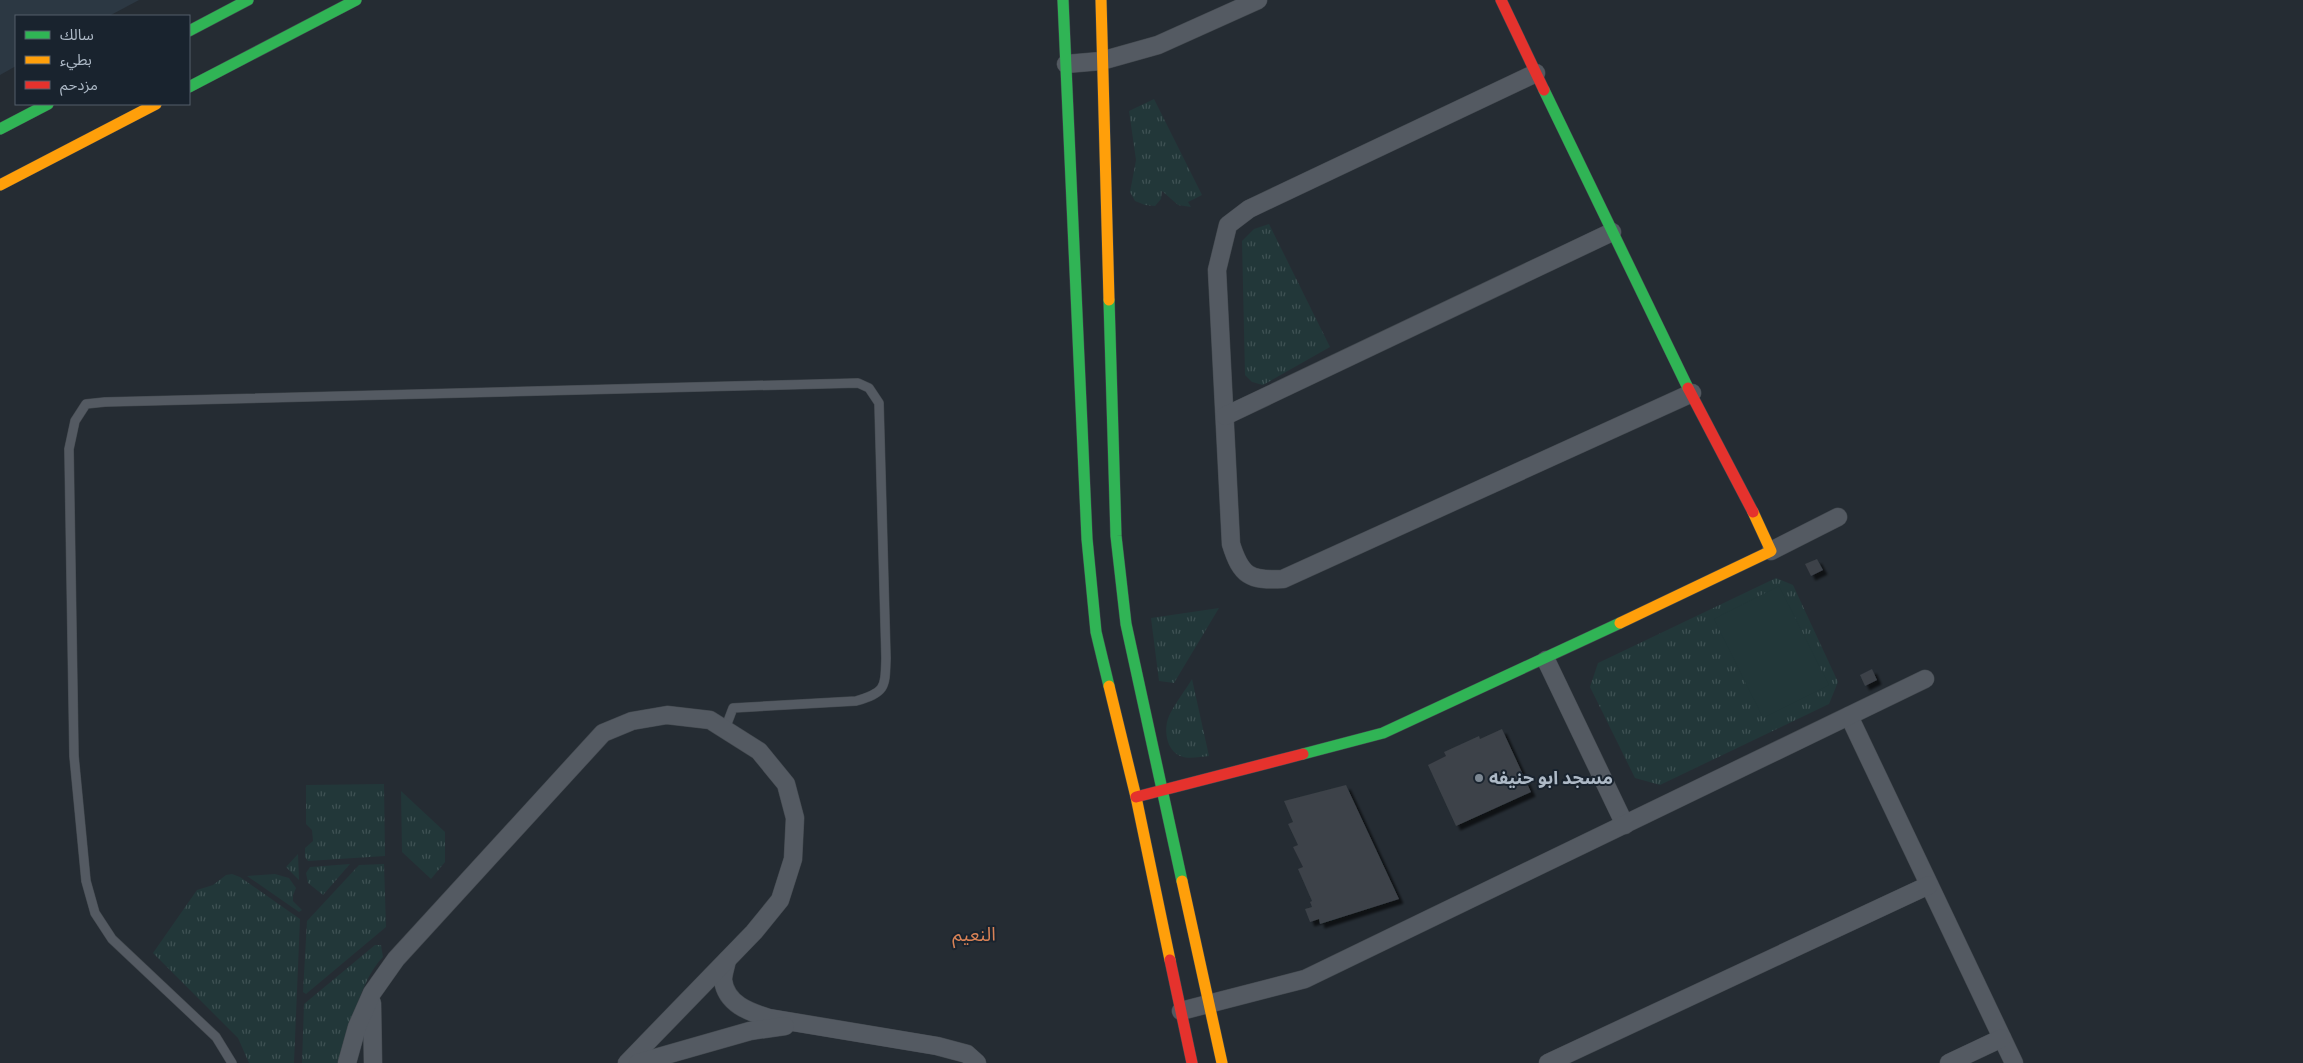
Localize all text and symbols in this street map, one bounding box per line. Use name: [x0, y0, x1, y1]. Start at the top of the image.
legend: [15, 15, 190, 105]
text: سالك: [60, 23, 94, 46]
text: بطيء: [60, 48, 92, 71]
text: مزدحم: [60, 73, 98, 96]
place label: مسجد ابو حنيفه: [1489, 764, 1613, 791]
marker: مسجد ابو حنيفه: [1473, 772, 1485, 784]
district label: النعيم: [952, 919, 996, 949]

